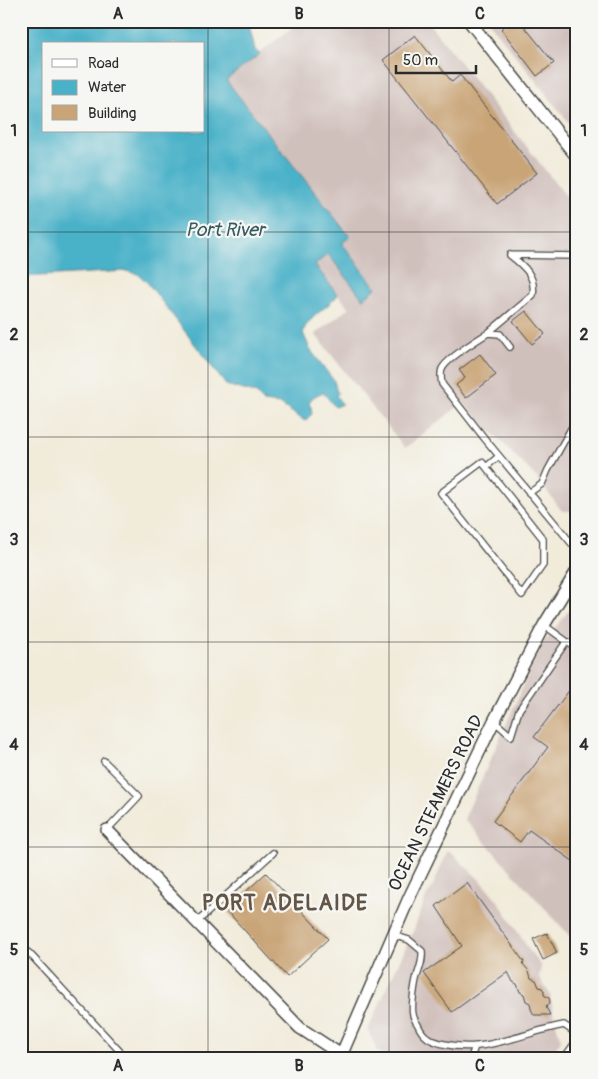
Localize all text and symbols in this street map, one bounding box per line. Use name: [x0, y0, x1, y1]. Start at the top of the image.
text: A: [113, 4, 124, 24]
text: B: [294, 4, 304, 24]
text: C: [475, 4, 485, 24]
legend: [42, 42, 205, 132]
scale bar: [396, 42, 476, 74]
text: 50 m: [403, 51, 438, 70]
text: Road: [88, 54, 119, 73]
text: Water: [88, 78, 127, 97]
text: Building: [88, 104, 136, 123]
text: 1: [11, 121, 17, 141]
text: 1: [581, 121, 587, 141]
water label: Port River: [186, 218, 267, 242]
text: 2: [10, 325, 19, 345]
text: 2: [580, 325, 589, 345]
text: 3: [10, 530, 19, 550]
text: 3: [580, 530, 589, 550]
street label: OCEAN STEAMERS ROAD: [383, 711, 489, 895]
text: 4: [9, 735, 19, 755]
text: 4: [579, 735, 589, 755]
district label: PORT ADELAIDE: [202, 889, 368, 917]
text: 5: [10, 940, 19, 960]
text: 5: [580, 940, 589, 960]
text: A: [113, 1056, 124, 1076]
text: B: [294, 1056, 304, 1076]
text: C: [475, 1056, 485, 1076]

